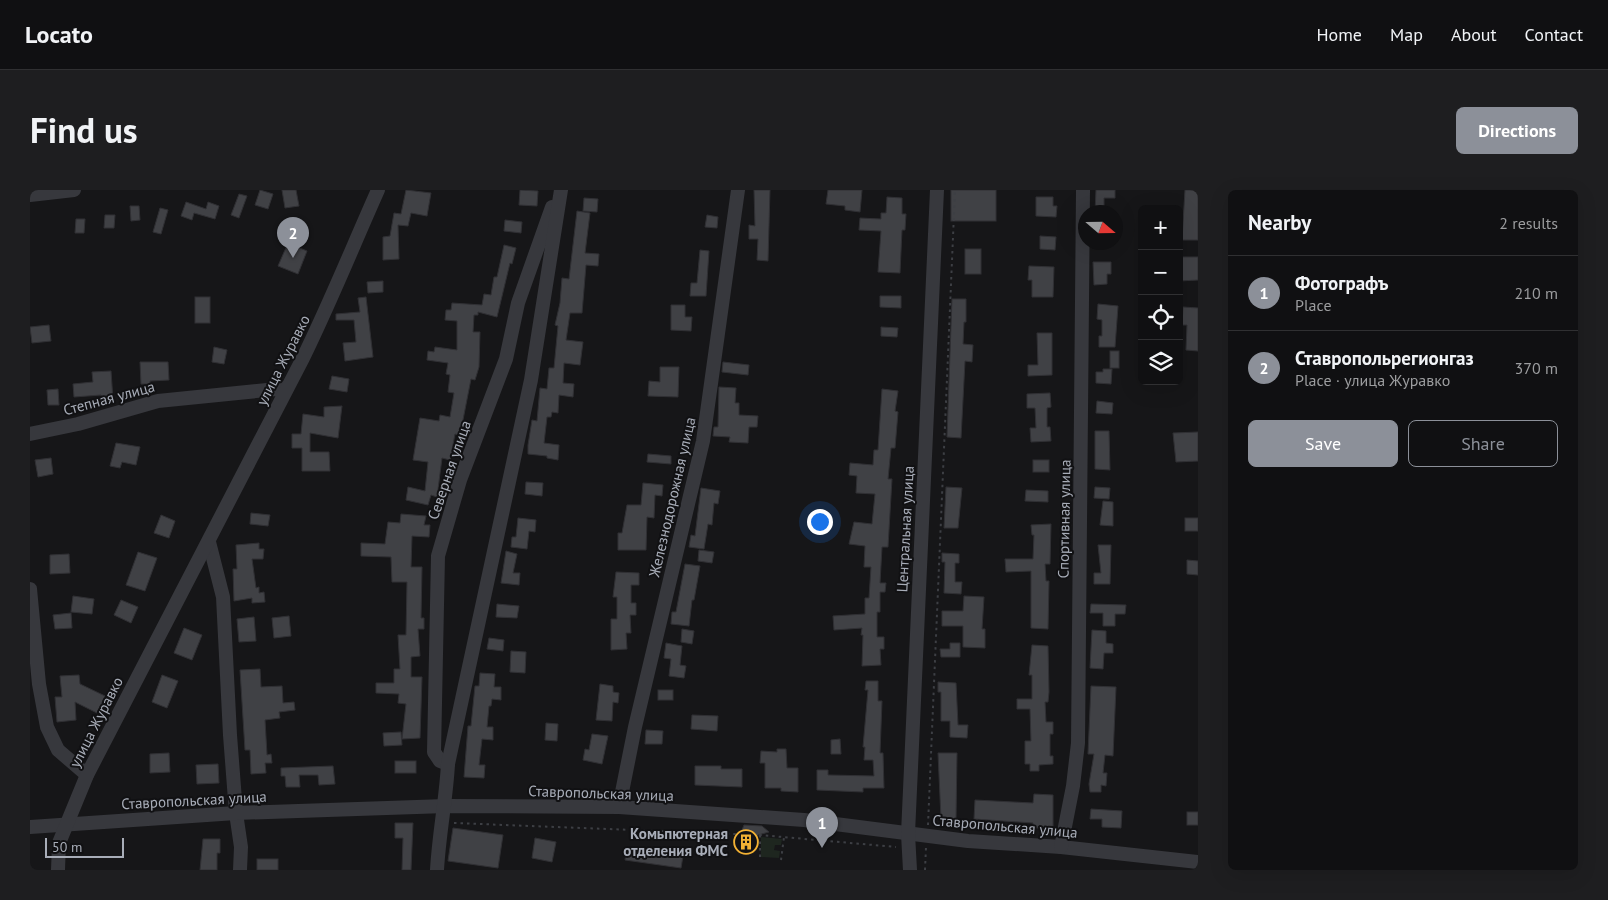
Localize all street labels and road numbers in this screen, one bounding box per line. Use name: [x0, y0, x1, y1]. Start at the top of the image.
street label: улица Журавко: [252, 311, 314, 409]
street label: Степная улица: [61, 377, 157, 419]
street label: Железнодорожная улица: [644, 415, 700, 580]
street label: Северная улица: [423, 418, 475, 522]
street label: Спортивная улица: [1053, 459, 1075, 579]
street label: Центральная улица: [892, 465, 918, 593]
street label: улица Журавко: [65, 673, 127, 771]
street label: Ставропольская улица: [528, 781, 674, 805]
street label: Ставропольская улица: [121, 787, 267, 813]
street label: Ставропольская улица: [932, 810, 1078, 842]

